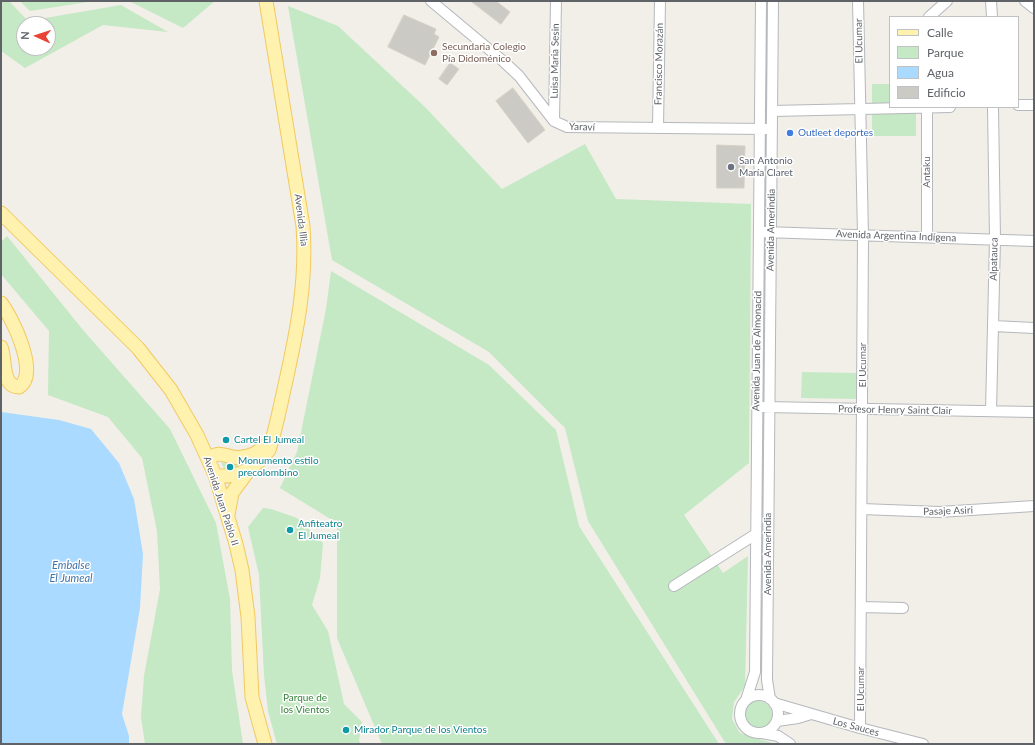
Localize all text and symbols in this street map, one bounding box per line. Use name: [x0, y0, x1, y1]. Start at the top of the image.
north arrow: [16, 16, 56, 56]
legend: [889, 16, 1019, 108]
street label: El Ucumar: [853, 18, 865, 64]
street label: Luisa Maria Sesin: [548, 23, 562, 99]
street label: Francisco Morazán: [652, 23, 666, 105]
text: Calle: [927, 25, 953, 40]
text: N: [18, 31, 31, 40]
place label: Secundaria Colegio Pía Didoménico: [442, 41, 526, 64]
text: Parque: [927, 45, 964, 60]
marker: Secundaria Colegio Pía Didoménico: [429, 48, 439, 58]
text: Agua: [927, 65, 954, 80]
text: Edificio: [927, 85, 966, 100]
street label: Yaraví: [569, 121, 595, 133]
place label: Outleet deportes: [798, 127, 873, 139]
marker: Outleet deportes: [785, 128, 795, 138]
place label: San Antonio María Claret: [739, 155, 793, 178]
street label: Antaku: [921, 156, 933, 188]
marker: San Antonio María Claret: [726, 162, 736, 172]
street label: Avenida Amerindia: [764, 189, 778, 271]
street label: Avenida Illia: [292, 193, 310, 247]
street label: Avenida Argentina Indígena: [836, 228, 956, 244]
street label: Alpatauca: [988, 237, 1000, 281]
street label: Avenida Juan de Almonacid: [750, 291, 764, 411]
street label: El Ucumar: [857, 343, 869, 387]
street label: Profesor Henry Saint Clair: [838, 403, 952, 417]
place label: Cartel El Jumeal: [234, 434, 304, 446]
marker: Cartel El Jumeal: [221, 435, 231, 445]
street label: Avenida Juan Pablo II: [201, 455, 241, 547]
place label: Monumento estilo precolombino: [238, 455, 319, 478]
marker: Monumento estilo precolombino: [225, 462, 235, 472]
street label: Pasaje Asiri: [923, 504, 973, 518]
street label: Avenida Amerindia: [762, 513, 774, 595]
place label: Anfiteatro El Jumeal: [298, 518, 342, 542]
marker: Anfiteatro El Jumeal: [285, 525, 295, 535]
water label: Embalse El Jumeal: [49, 558, 93, 584]
street label: El Ucumar: [855, 667, 867, 711]
park label: Parque de los Vientos: [281, 692, 329, 716]
street label: Los Sauces: [831, 715, 881, 739]
place label: Mirador Parque de los Vientos: [354, 724, 487, 736]
marker: Mirador Parque de los Vientos: [341, 725, 351, 735]

